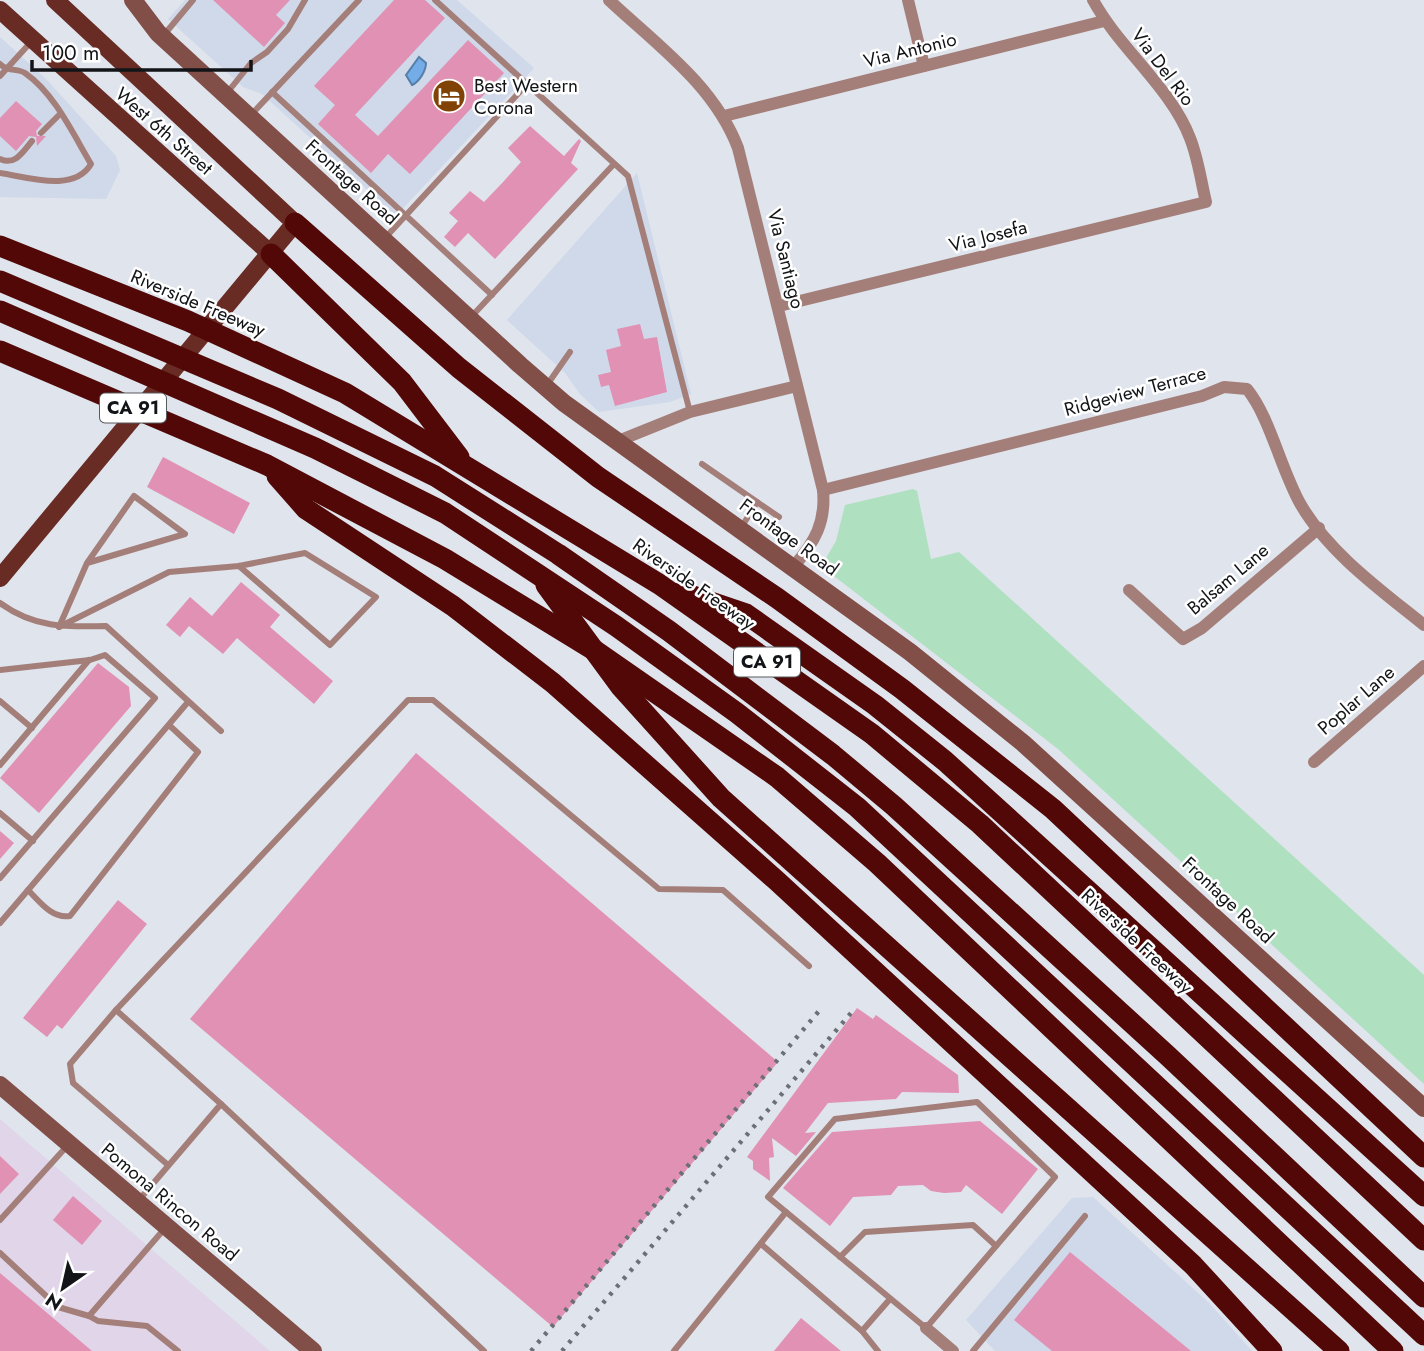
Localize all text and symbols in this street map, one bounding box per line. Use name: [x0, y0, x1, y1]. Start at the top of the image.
street label: Via Del Rio: [1125, 23, 1201, 111]
street label: Via Antonio: [861, 25, 959, 75]
scale bar: [32, 28, 250, 72]
text: 100 m: [42, 38, 99, 68]
place label: Best Western Corona: [474, 72, 578, 121]
hotel icon: Best Western Corona: [430, 77, 468, 115]
street label: West 6th Street: [109, 81, 219, 181]
street label: Frontage Road: [300, 133, 404, 231]
street label: Via Santiago: [761, 206, 811, 312]
street label: Via Josefa: [946, 213, 1030, 259]
street label: Riverside Freeway: [127, 262, 270, 344]
street label: Ridgeview Terrace: [1061, 359, 1209, 423]
road number: CA 91: [100, 394, 166, 422]
street label: Frontage Road: [734, 492, 844, 582]
street label: Riverside Freeway: [627, 532, 761, 637]
street label: Balsam Lane: [1181, 537, 1275, 621]
road number: CA 91: [734, 648, 800, 676]
street label: Poplar Lane: [1312, 659, 1401, 741]
street label: Frontage Road: [1176, 850, 1280, 950]
street label: Riverside Freeway: [1075, 882, 1199, 1000]
street label: Pomona Rincon Road: [95, 1136, 245, 1268]
north arrow: [28, 1253, 98, 1323]
text: N: [40, 1286, 68, 1317]

